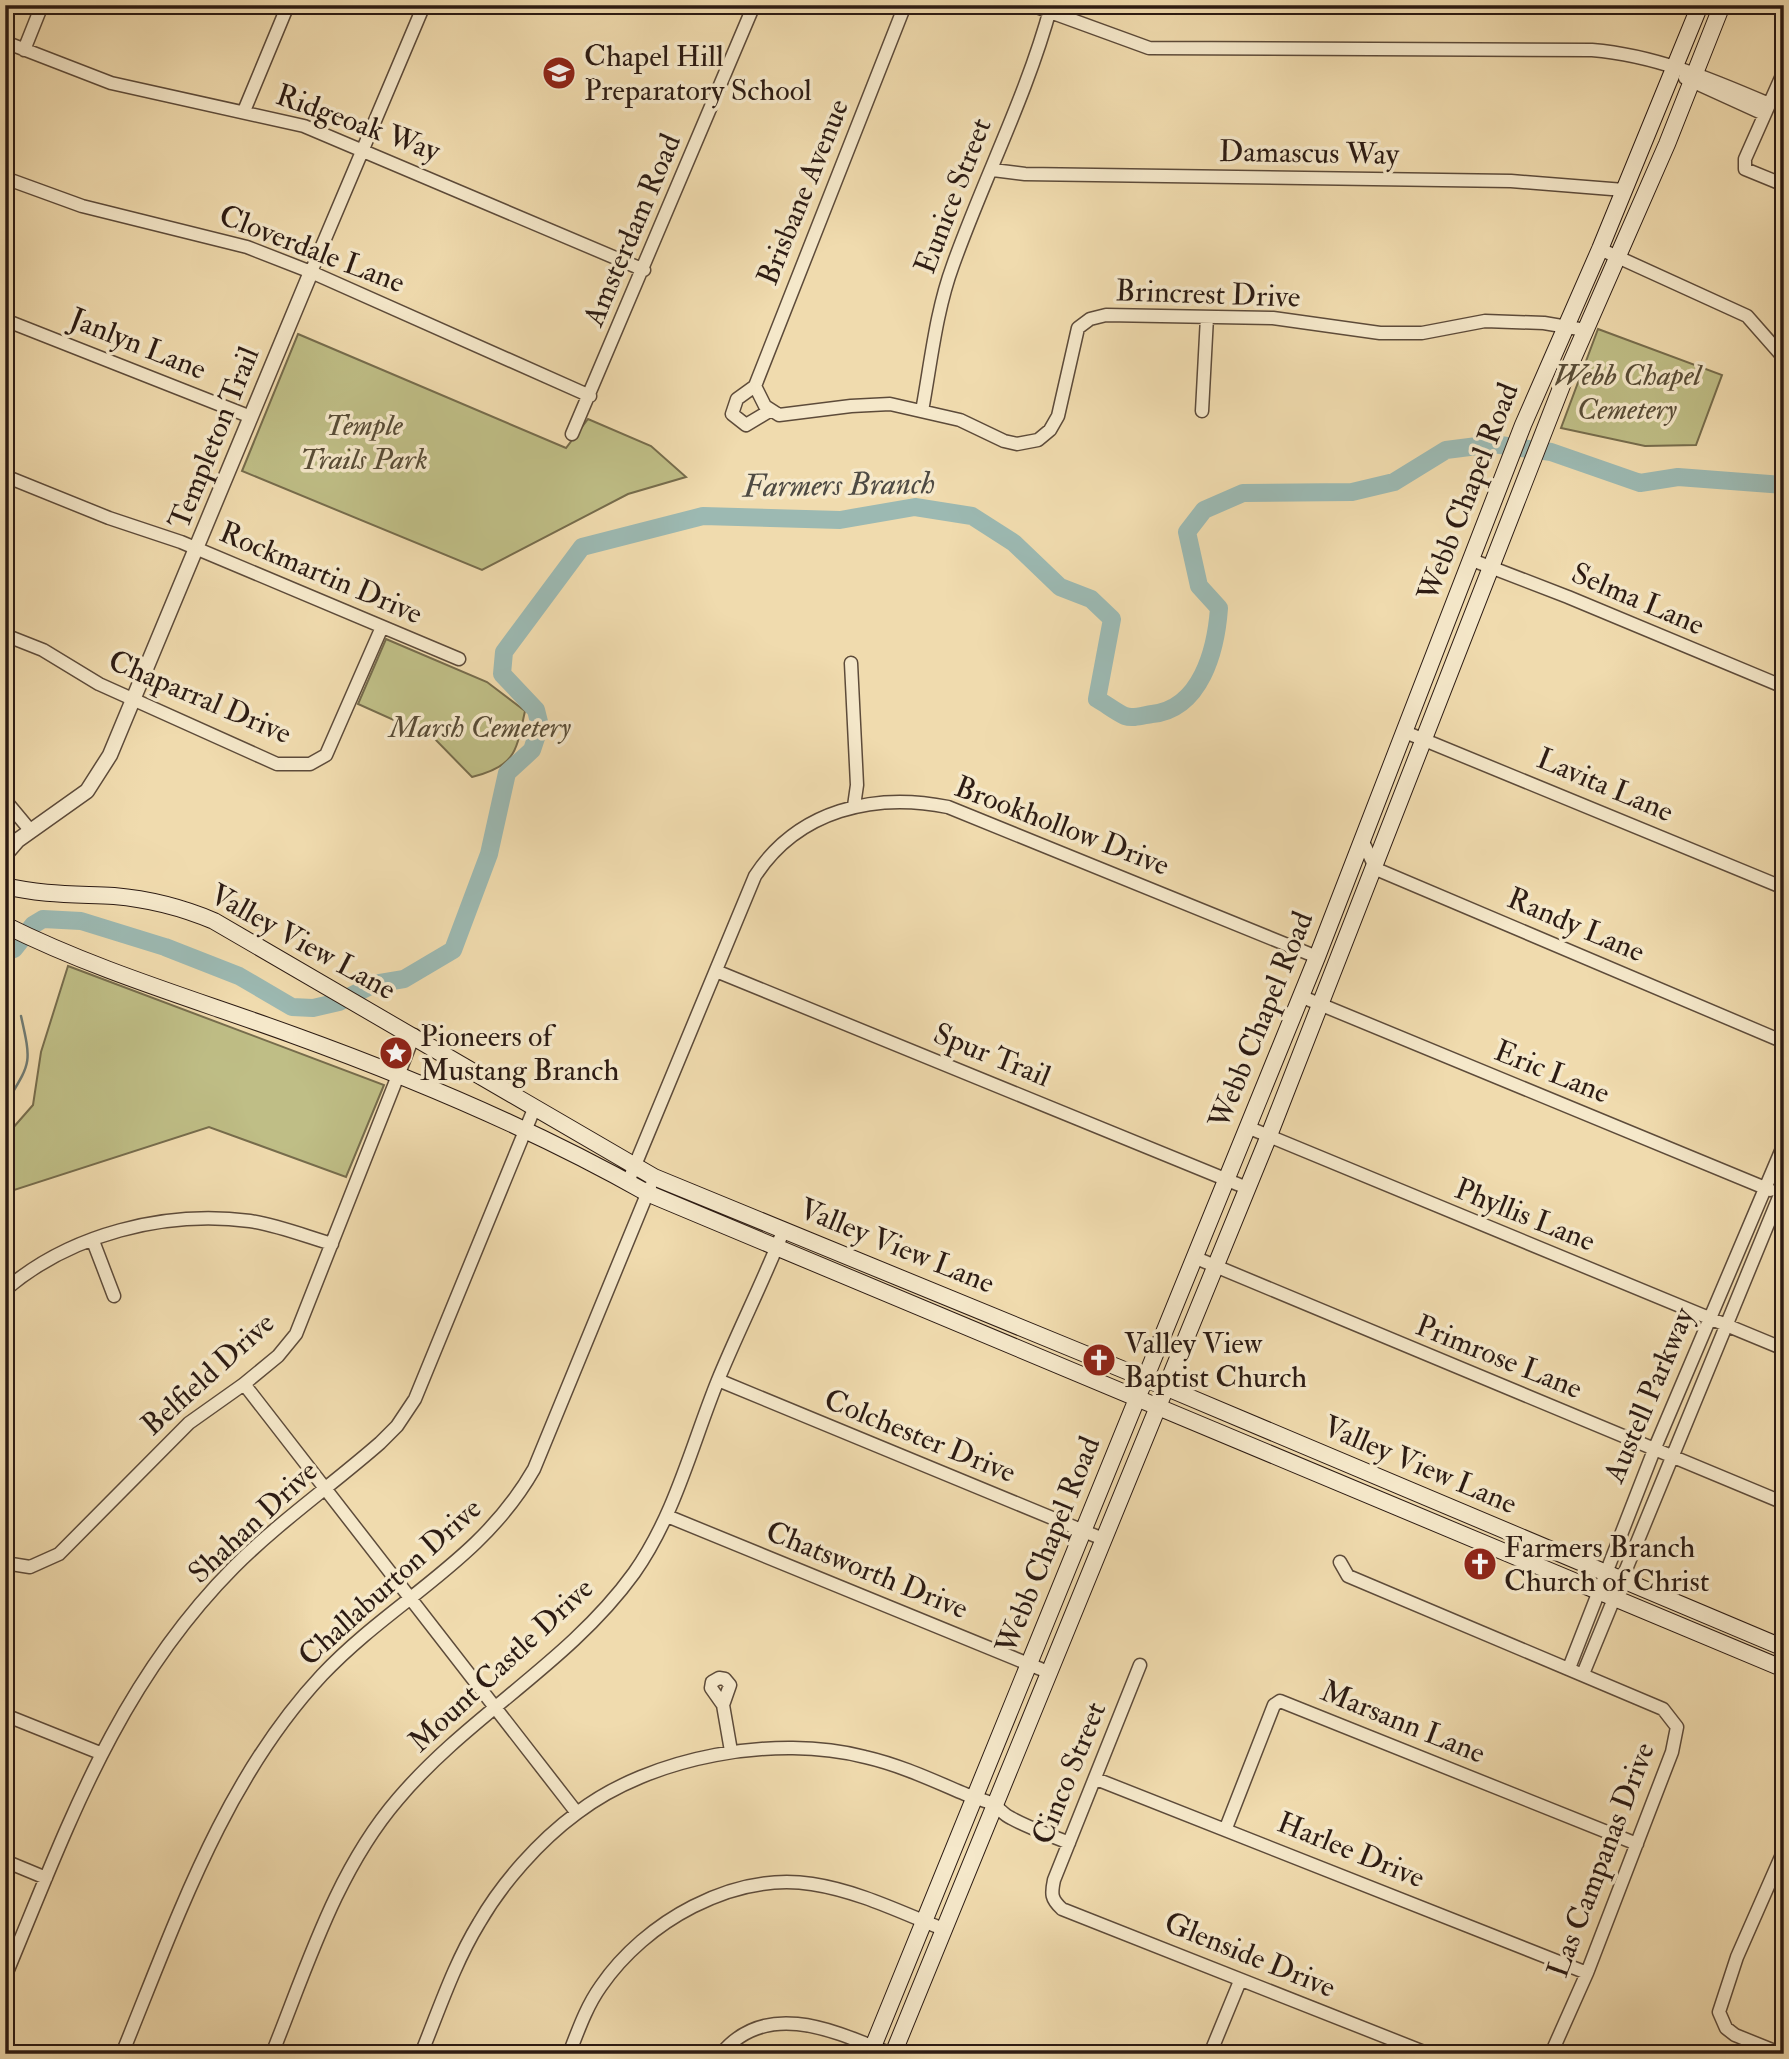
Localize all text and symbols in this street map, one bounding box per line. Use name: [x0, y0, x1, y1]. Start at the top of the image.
place label: Chapel Hill Preparatory School: [584, 38, 812, 109]
school or university icon: Chapel Hill Preparatory School: [540, 54, 578, 92]
street label: Ridgeoak Way: [271, 76, 446, 170]
street label: Brisbane Avenue: [749, 94, 857, 290]
street label: Eunice Street: [906, 113, 1000, 279]
street label: Amsterdam Road: [574, 128, 689, 333]
street label: Damascus Way: [1219, 133, 1400, 173]
street label: Cloverdale Lane: [214, 197, 410, 301]
street label: Brincrest Drive: [1115, 272, 1301, 316]
street label: Janlyn Lane: [63, 300, 212, 388]
street label: Templeton Trail: [161, 341, 267, 535]
park label: Webb Chapel Cemetery: [1553, 357, 1704, 428]
street label: Webb Chapel Road: [1409, 378, 1527, 607]
park label: Temple Trails Park: [300, 407, 428, 478]
water label: Farmers Branch: [740, 463, 936, 507]
street label: Rockmartin Drive: [214, 514, 428, 632]
street label: Selma Lane: [1566, 554, 1710, 644]
street label: Chaparral Drive: [103, 642, 297, 752]
park label: Marsh Cemetery: [387, 709, 572, 746]
street label: Lavita Lane: [1531, 740, 1679, 830]
street label: Brookhollow Drive: [950, 768, 1174, 884]
street label: Valley View Lane: [204, 876, 402, 1008]
street label: Randy Lane: [1502, 880, 1650, 970]
street label: Webb Chapel Road: [1200, 906, 1321, 1135]
street label: Spur Trail: [928, 1015, 1056, 1095]
place label: Pioneers of Mustang Branch: [420, 1018, 619, 1089]
street label: Eric Lane: [1489, 1032, 1615, 1112]
place icon: Pioneers of Mustang Branch: [377, 1034, 415, 1072]
street label: Phyllis Lane: [1449, 1170, 1601, 1260]
street label: Valley View Lane: [794, 1190, 1000, 1302]
street label: Austell Parkway: [1595, 1301, 1703, 1489]
street label: Belfield Drive: [134, 1305, 282, 1443]
street label: Primrose Lane: [1410, 1307, 1588, 1407]
place label: Valley View Baptist Church: [1124, 1325, 1307, 1396]
church icon: Valley View Baptist Church: [1080, 1341, 1118, 1379]
street label: Colchester Drive: [819, 1381, 1021, 1491]
street label: Valley View Lane: [1318, 1408, 1522, 1522]
street label: Webb Chapel Road: [987, 1431, 1108, 1660]
street label: Shahan Drive: [181, 1453, 325, 1591]
street label: Challaburton Drive: [291, 1490, 489, 1674]
street label: Chatsworth Drive: [761, 1513, 973, 1627]
place label: Farmers Branch Church of Christ: [1504, 1529, 1710, 1600]
church icon: Farmers Branch Church of Christ: [1461, 1545, 1499, 1583]
street label: Mount Castle Drive: [401, 1570, 601, 1760]
street label: Marsann Lane: [1315, 1672, 1491, 1772]
street label: Cinco Street: [1024, 1696, 1114, 1850]
street label: Las Campanas Drive: [1539, 1737, 1663, 1983]
street label: Harlee Drive: [1272, 1804, 1430, 1896]
street label: Glenside Drive: [1159, 1904, 1341, 2006]

